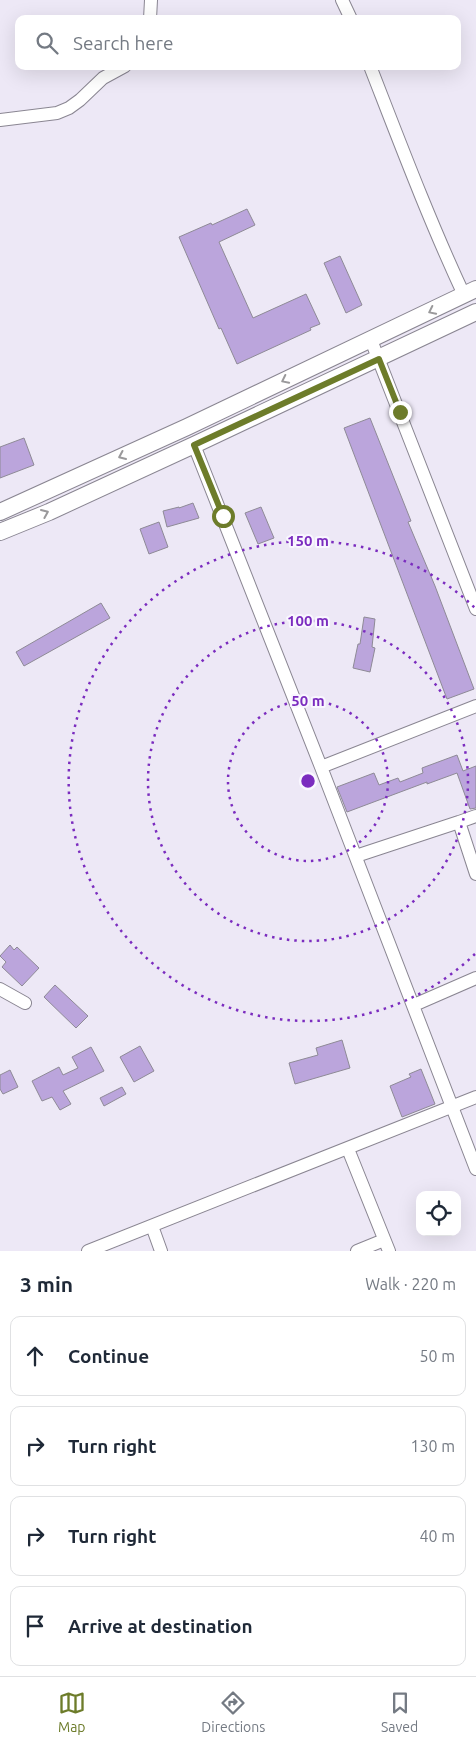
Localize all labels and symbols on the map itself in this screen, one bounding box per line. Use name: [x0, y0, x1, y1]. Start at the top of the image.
one-way arrow: [428, 304, 437, 315]
one-way arrow: [281, 374, 290, 384]
route end: [389, 401, 412, 424]
one-way arrow: [118, 450, 127, 461]
route start: [212, 505, 235, 528]
one-way arrow: [40, 509, 49, 520]
text: 150 m: [287, 532, 329, 549]
text: 100 m: [287, 612, 329, 629]
text: 50 m: [291, 692, 325, 709]
centre of rings: [299, 772, 317, 790]

